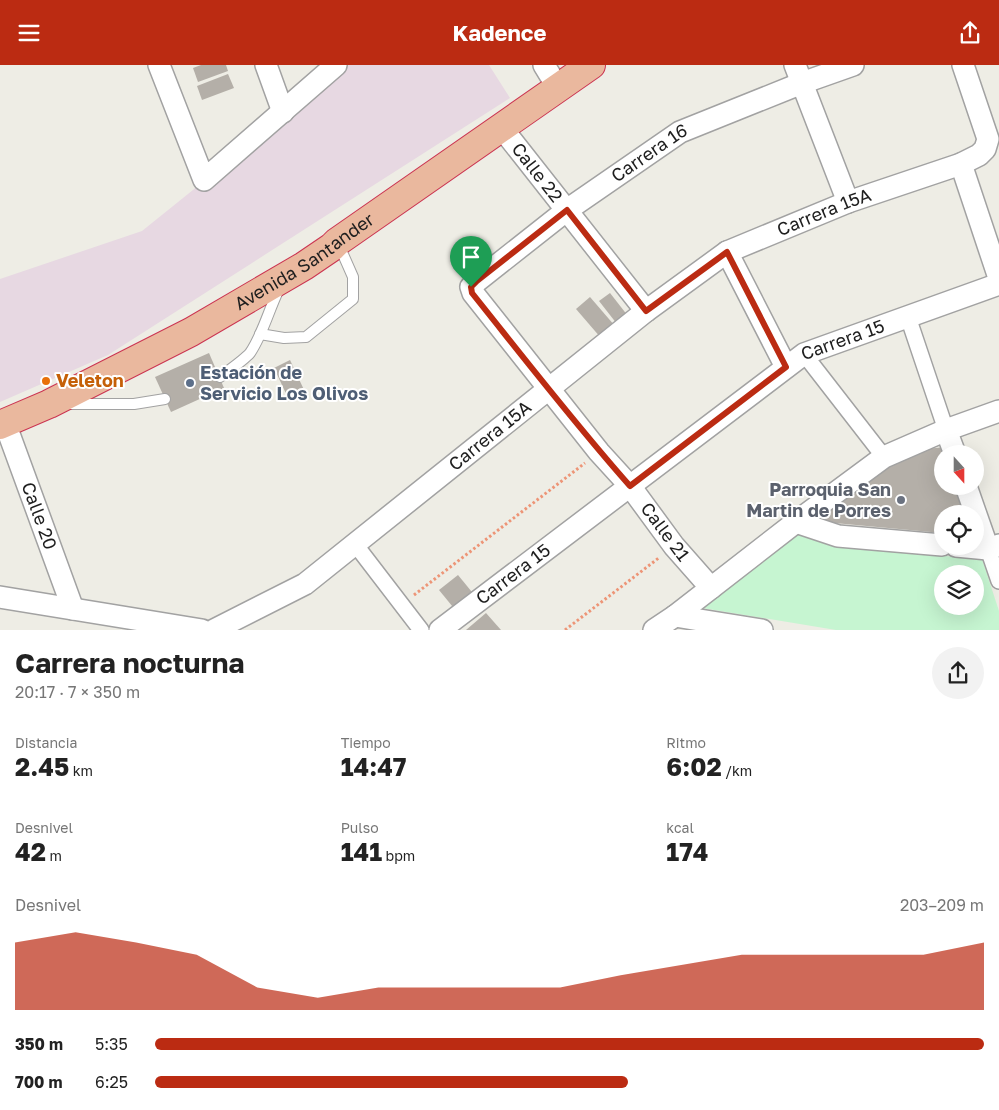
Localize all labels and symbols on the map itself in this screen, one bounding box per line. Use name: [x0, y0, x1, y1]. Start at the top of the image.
street label: Carrera 16: [607, 118, 690, 186]
street label: Calle 22: [507, 138, 568, 206]
street label: Carrera 15A: [773, 183, 874, 240]
street label: Avenida Santander: [230, 208, 378, 314]
pin: [450, 236, 492, 287]
street label: Carrera 15: [798, 314, 887, 364]
place label: Estación de Servicio Los Olivos: [200, 361, 368, 404]
place label: Veleton: [56, 369, 124, 391]
marker: Veleton: [40, 375, 52, 387]
marker: Estación de Servicio Los Olivos: [184, 377, 196, 389]
street label: Carrera 15A: [444, 395, 535, 475]
north arrow: [934, 445, 984, 495]
place label: Parroquia San Martin de Porres: [746, 478, 891, 521]
street label: Calle 20: [18, 479, 62, 552]
marker: Parroquia San Martin de Porres: [895, 494, 907, 506]
street label: Calle 21: [637, 498, 695, 565]
street label: Carrera 15: [471, 538, 554, 609]

